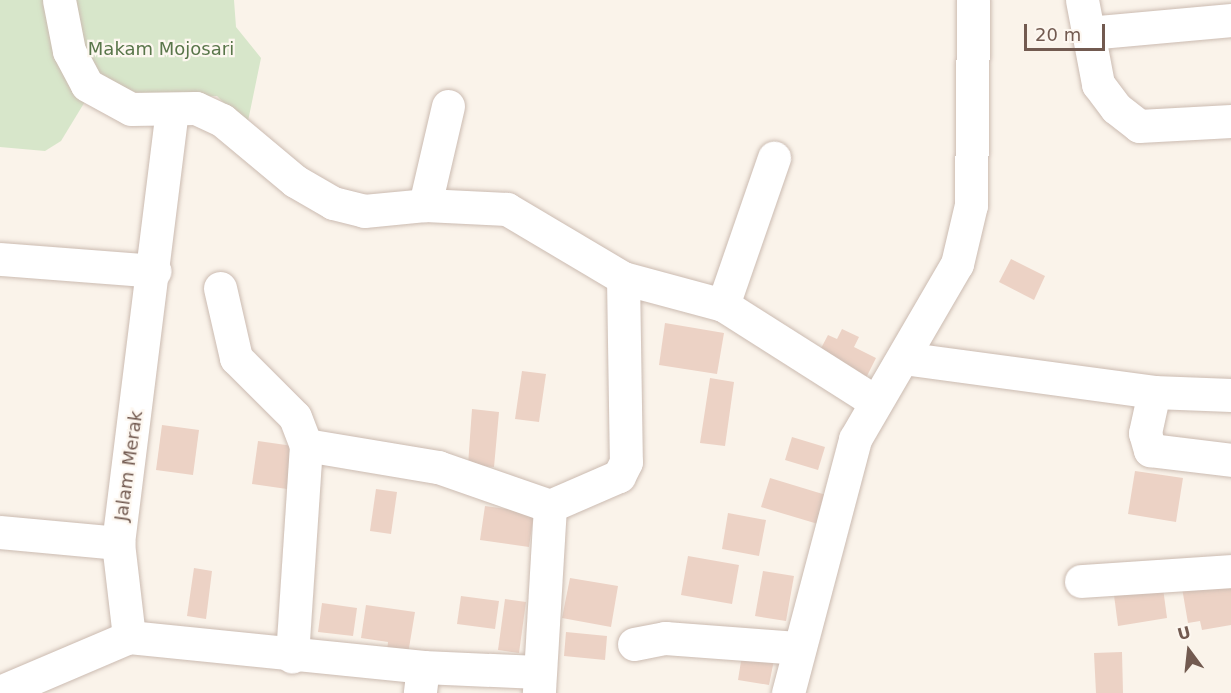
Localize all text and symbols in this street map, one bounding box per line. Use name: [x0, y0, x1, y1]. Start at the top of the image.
scale bar: [1027, 12, 1108, 50]
text: 20 m: [1035, 24, 1081, 45]
park label: Makam Mojosari: [88, 38, 234, 60]
street label: Jalam Merak: [111, 409, 147, 523]
north arrow: [1159, 621, 1219, 681]
text: U: [1175, 622, 1193, 644]

